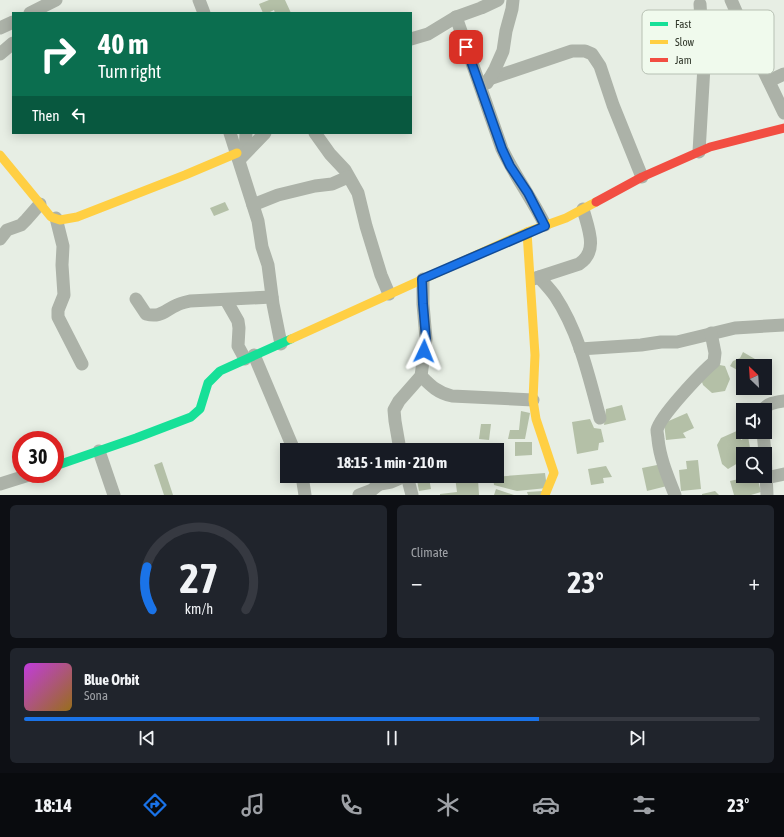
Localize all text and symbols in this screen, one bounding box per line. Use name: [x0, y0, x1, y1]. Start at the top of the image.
legend: [642, 10, 774, 74]
text: Fast: [675, 18, 691, 30]
icon: right: [32, 28, 84, 80]
text: 40 m: [98, 28, 148, 60]
pin: [449, 30, 483, 64]
icon: arrive: [455, 36, 477, 58]
text: Slow: [675, 36, 694, 48]
text: Jam: [675, 54, 692, 66]
text: Turn right: [98, 61, 161, 82]
icon: left: [68, 104, 90, 126]
text: Then: [32, 107, 60, 124]
position arrow: [403, 330, 445, 372]
north arrow: [736, 359, 772, 395]
map controls: [736, 359, 772, 483]
button: sound: [736, 403, 772, 439]
speed limit sign: 30: [12, 431, 64, 483]
button: search: [736, 447, 772, 483]
text: 18:15 · 1 min · 210 m: [337, 454, 447, 471]
text: Climate: [411, 545, 448, 560]
text: 27: [179, 553, 218, 601]
text: 23°: [567, 565, 604, 599]
text: −: [411, 569, 422, 595]
text: +: [749, 569, 760, 595]
text: km/h: [184, 600, 213, 616]
text: Blue Orbit: [84, 671, 139, 688]
text: Sona: [84, 688, 108, 703]
icon: previous: [136, 727, 158, 749]
icon: pause: [381, 727, 403, 749]
icon: next: [626, 727, 648, 749]
icon: directions: [141, 791, 169, 819]
icon: music: [239, 791, 267, 819]
icon: phone: [337, 791, 365, 819]
icon: climate: [434, 791, 462, 819]
icon: car: [532, 791, 560, 819]
icon: filters: [630, 791, 658, 819]
text: 18:14: [35, 795, 72, 816]
text: 23°: [727, 795, 749, 816]

